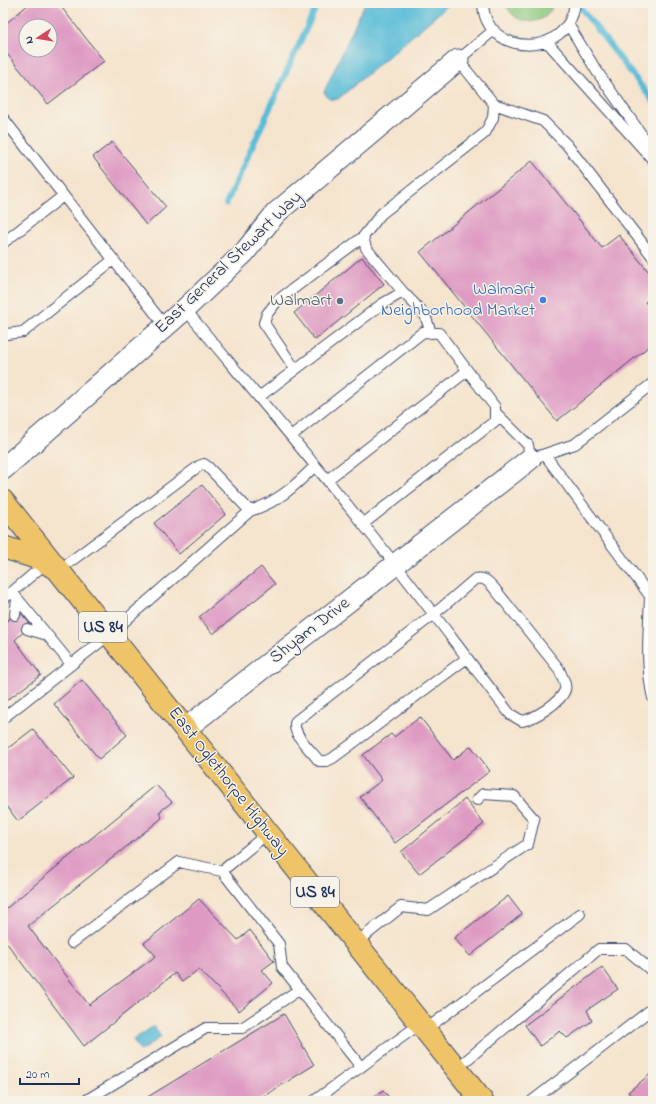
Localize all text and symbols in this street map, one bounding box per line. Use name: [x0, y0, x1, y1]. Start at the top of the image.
north arrow: [18, 18, 58, 58]
text: N: [21, 35, 38, 45]
street label: East General Stewart Way: [149, 185, 309, 341]
place label: Walmart Neighborhood Market: [381, 277, 535, 325]
place label: Walmart: [270, 288, 332, 314]
marker: Walmart Neighborhood Market: [538, 295, 548, 305]
marker: Walmart: [335, 296, 345, 306]
street label: Shyam Drive: [264, 591, 357, 671]
road number: US 84: [79, 612, 127, 642]
street label: East Oglethorpe Highway: [160, 702, 295, 863]
road number: US 84: [291, 877, 339, 907]
scale bar: [20, 1060, 79, 1086]
text: 20 m: [26, 1066, 49, 1084]

